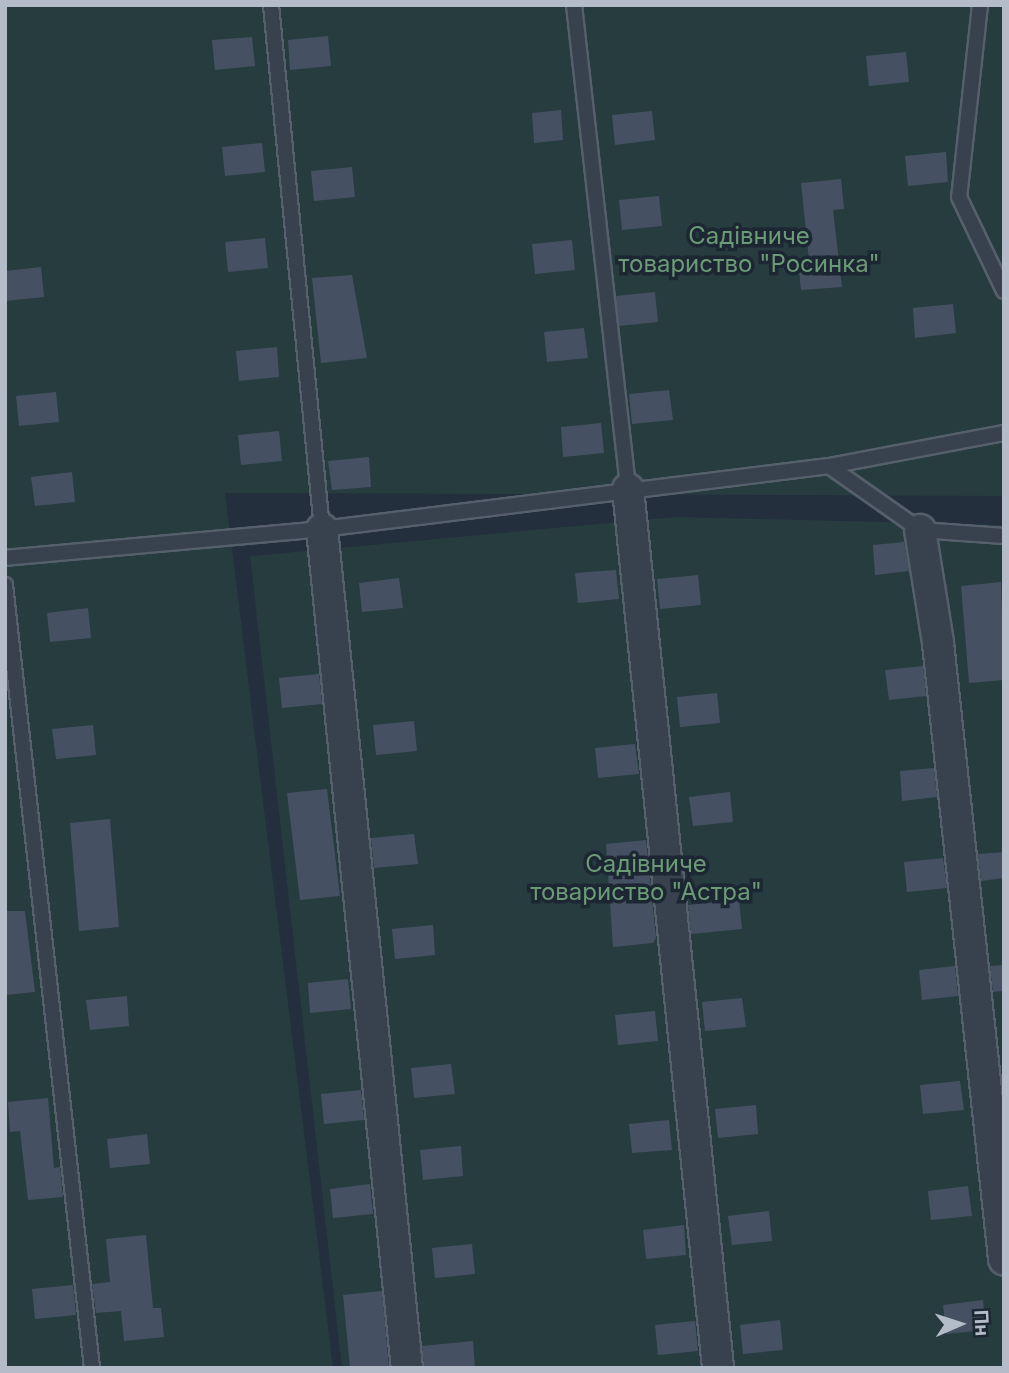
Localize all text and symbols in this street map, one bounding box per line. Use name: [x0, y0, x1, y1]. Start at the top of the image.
park label: Садівниче товариство "Росинка": [618, 222, 880, 278]
park label: Садівниче товариство "Астра": [530, 850, 762, 906]
north arrow: [925, 1289, 995, 1359]
text: Пн: [969, 1309, 994, 1336]

